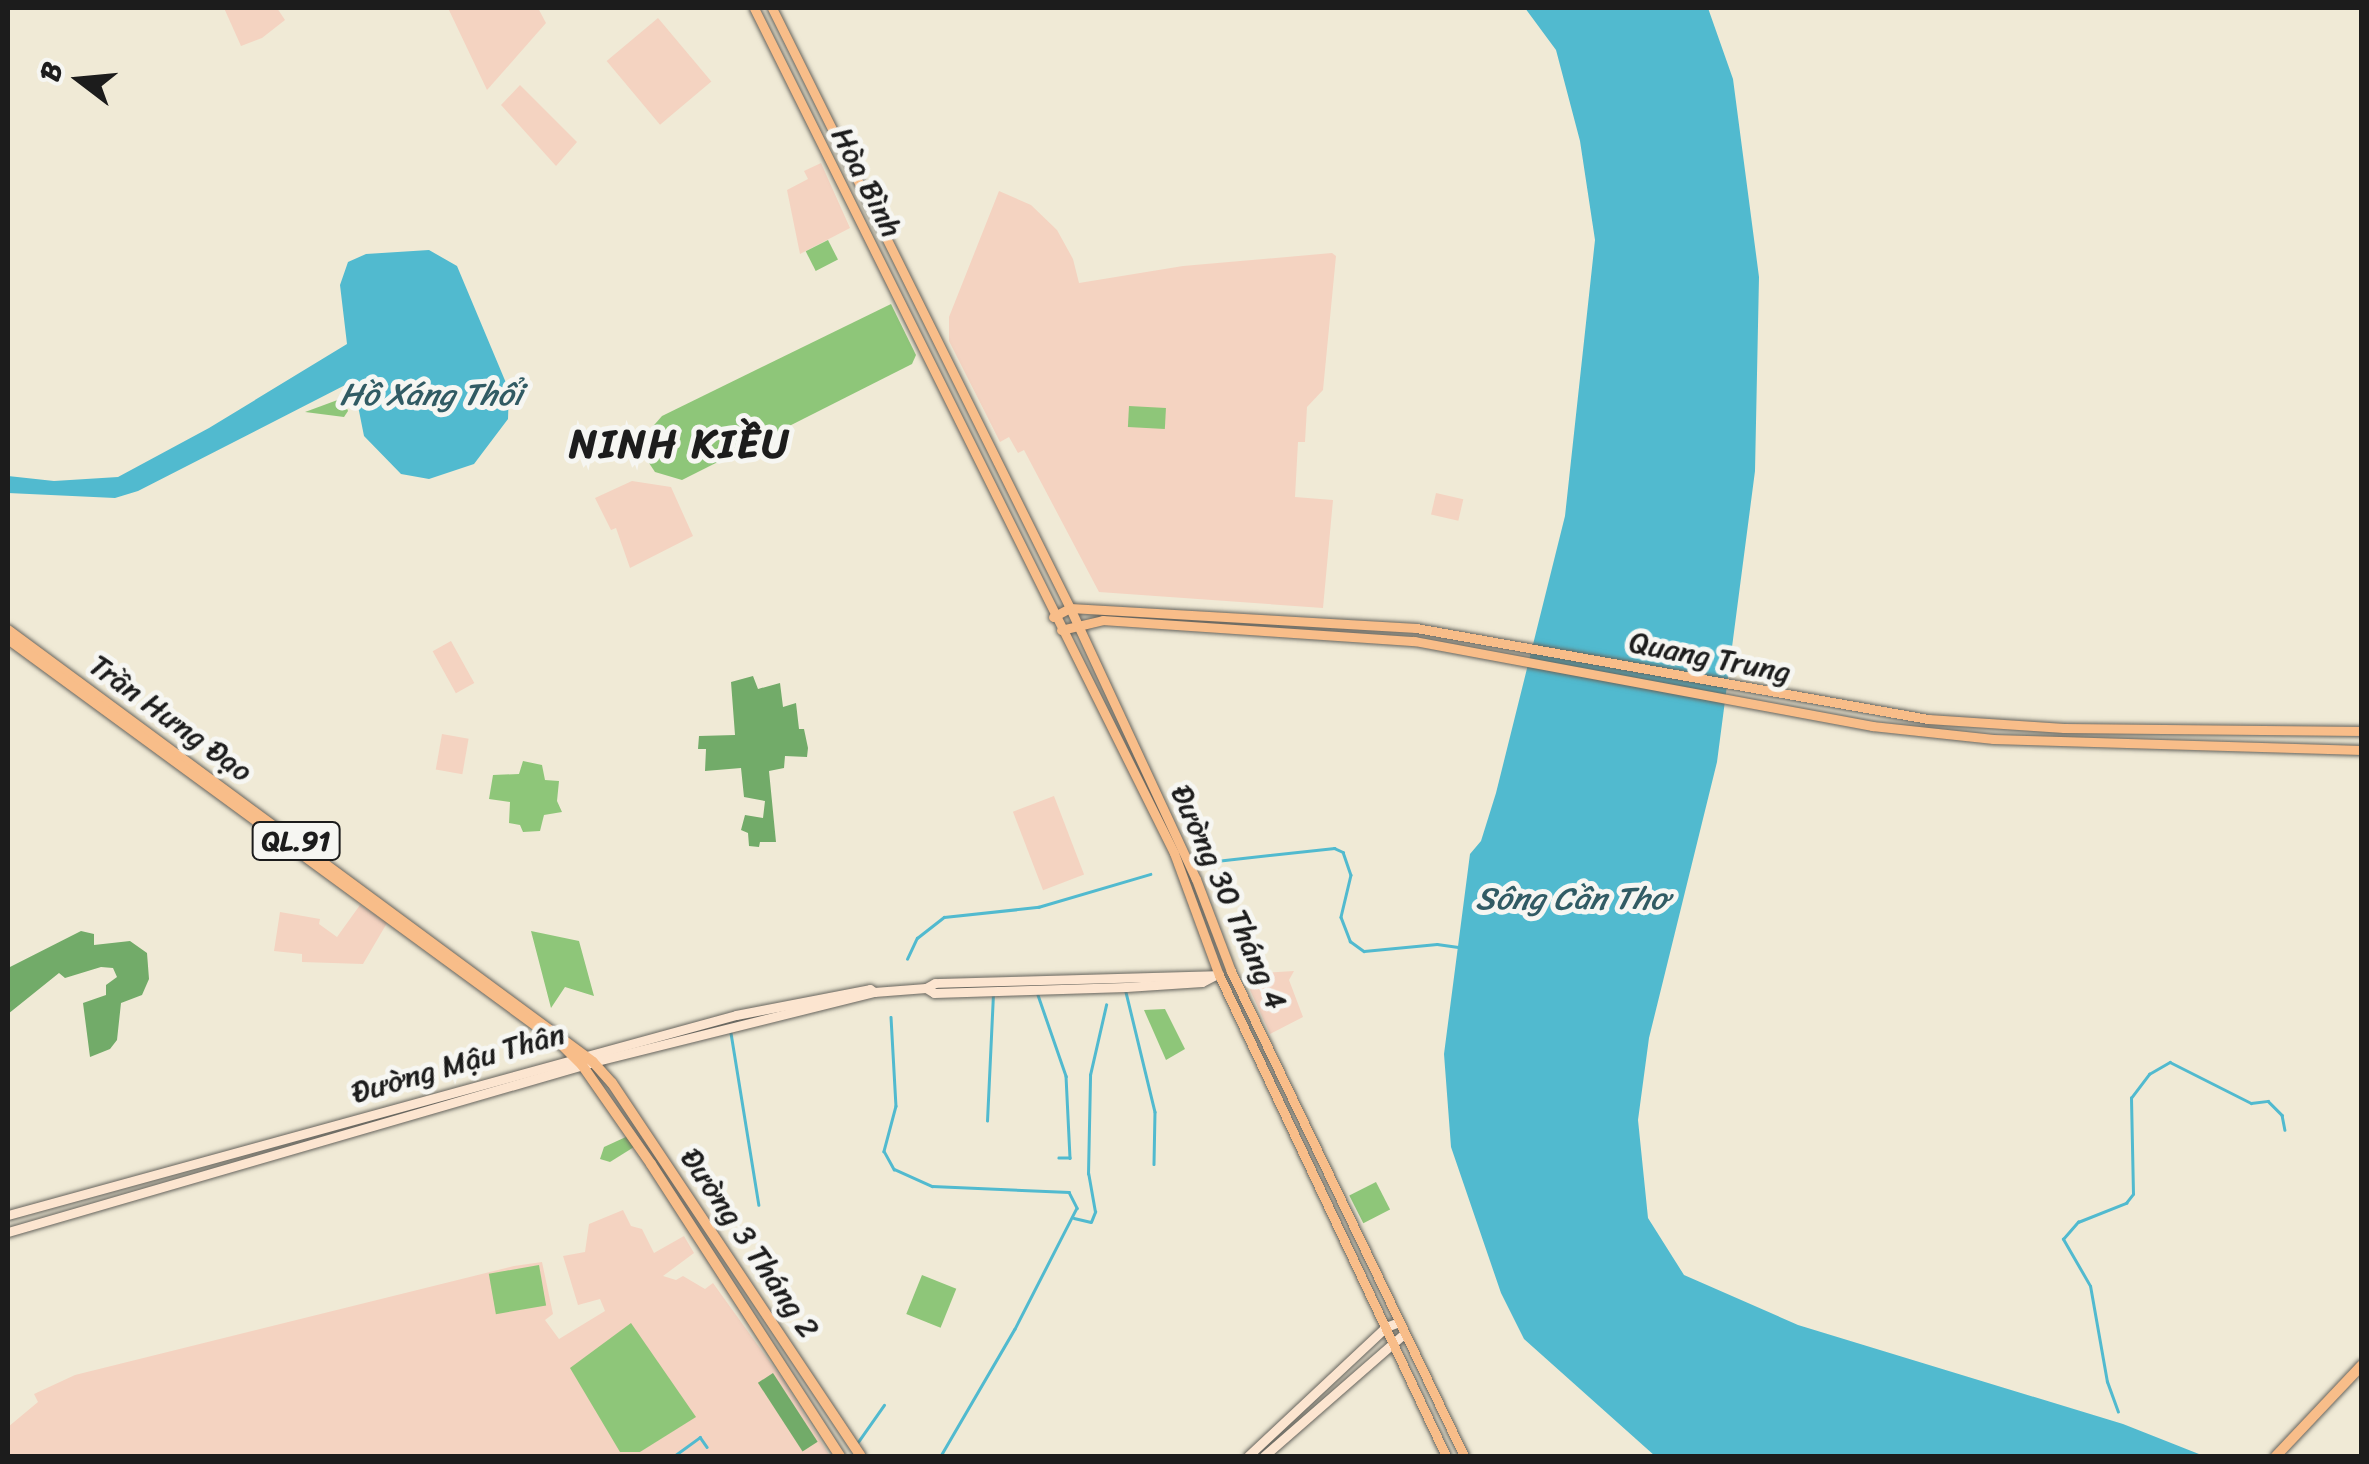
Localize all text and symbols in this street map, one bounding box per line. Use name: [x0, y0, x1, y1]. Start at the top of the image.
north arrow: [30, 30, 130, 130]
text: B: [25, 56, 77, 87]
street label: Hòa Bình: [824, 121, 910, 243]
water label: Hồ Xáng Thổi: [339, 376, 523, 414]
district label: NINH KIỀU: [569, 420, 791, 468]
street label: Quang Trung: [1626, 624, 1794, 690]
street label: Trần Hưng Đạo: [82, 647, 260, 789]
street label: Đường 30 Tháng 4: [1163, 779, 1295, 1015]
road number: QL.91: [251, 818, 341, 864]
water label: Sông Cần Thơ: [1475, 880, 1669, 918]
street label: Đường Mậu Thân: [347, 1015, 569, 1111]
street label: Đường 3 Tháng 2: [673, 1141, 827, 1345]

